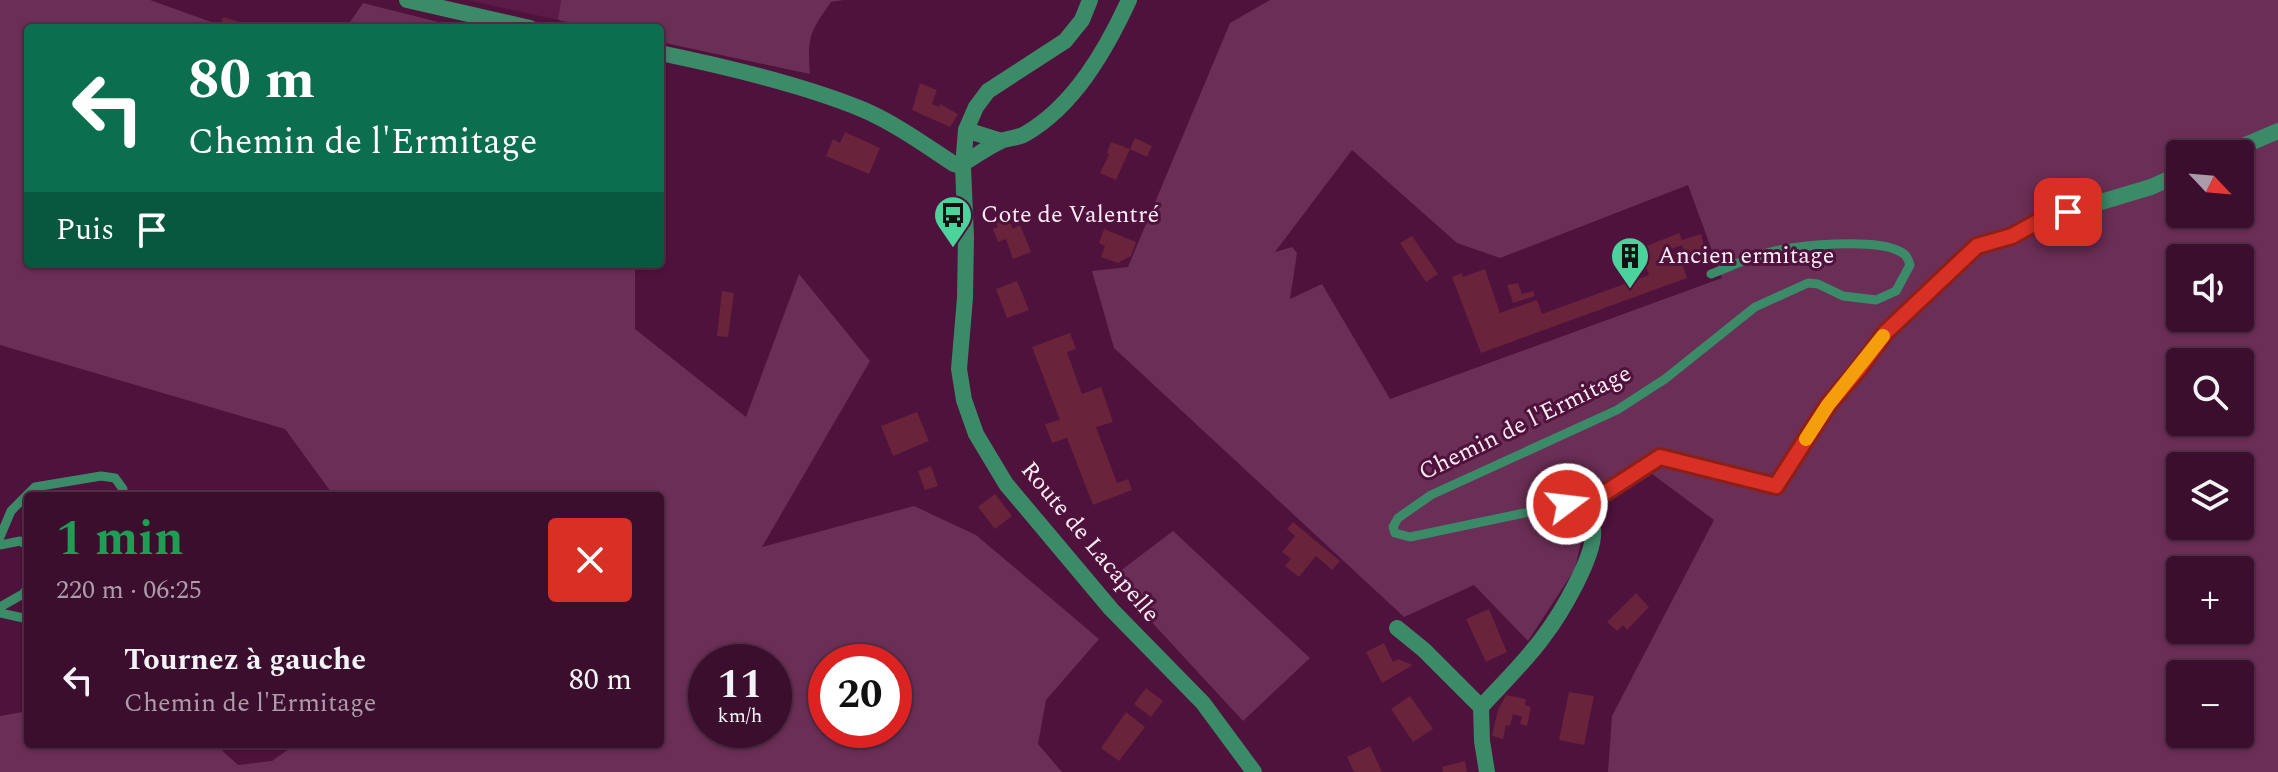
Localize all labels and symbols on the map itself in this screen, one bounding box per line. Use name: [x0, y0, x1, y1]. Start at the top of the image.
north arrow: [2166, 140, 2254, 228]
pin: [2034, 178, 2102, 246]
bus stop icon: Cote de Valentré: [932, 194, 974, 249]
place label: Cote de Valentré: [981, 197, 1159, 233]
building icon: Ancien ermitage: [1609, 235, 1651, 290]
place label: Ancien ermitage: [1658, 238, 1834, 274]
street label: Chemin de l'Ermitage: [1412, 356, 1638, 490]
street label: Route de Lacapelle: [1012, 454, 1168, 630]
position arrow: [1525, 462, 1609, 546]
speed limit sign: 20: [808, 644, 912, 748]

